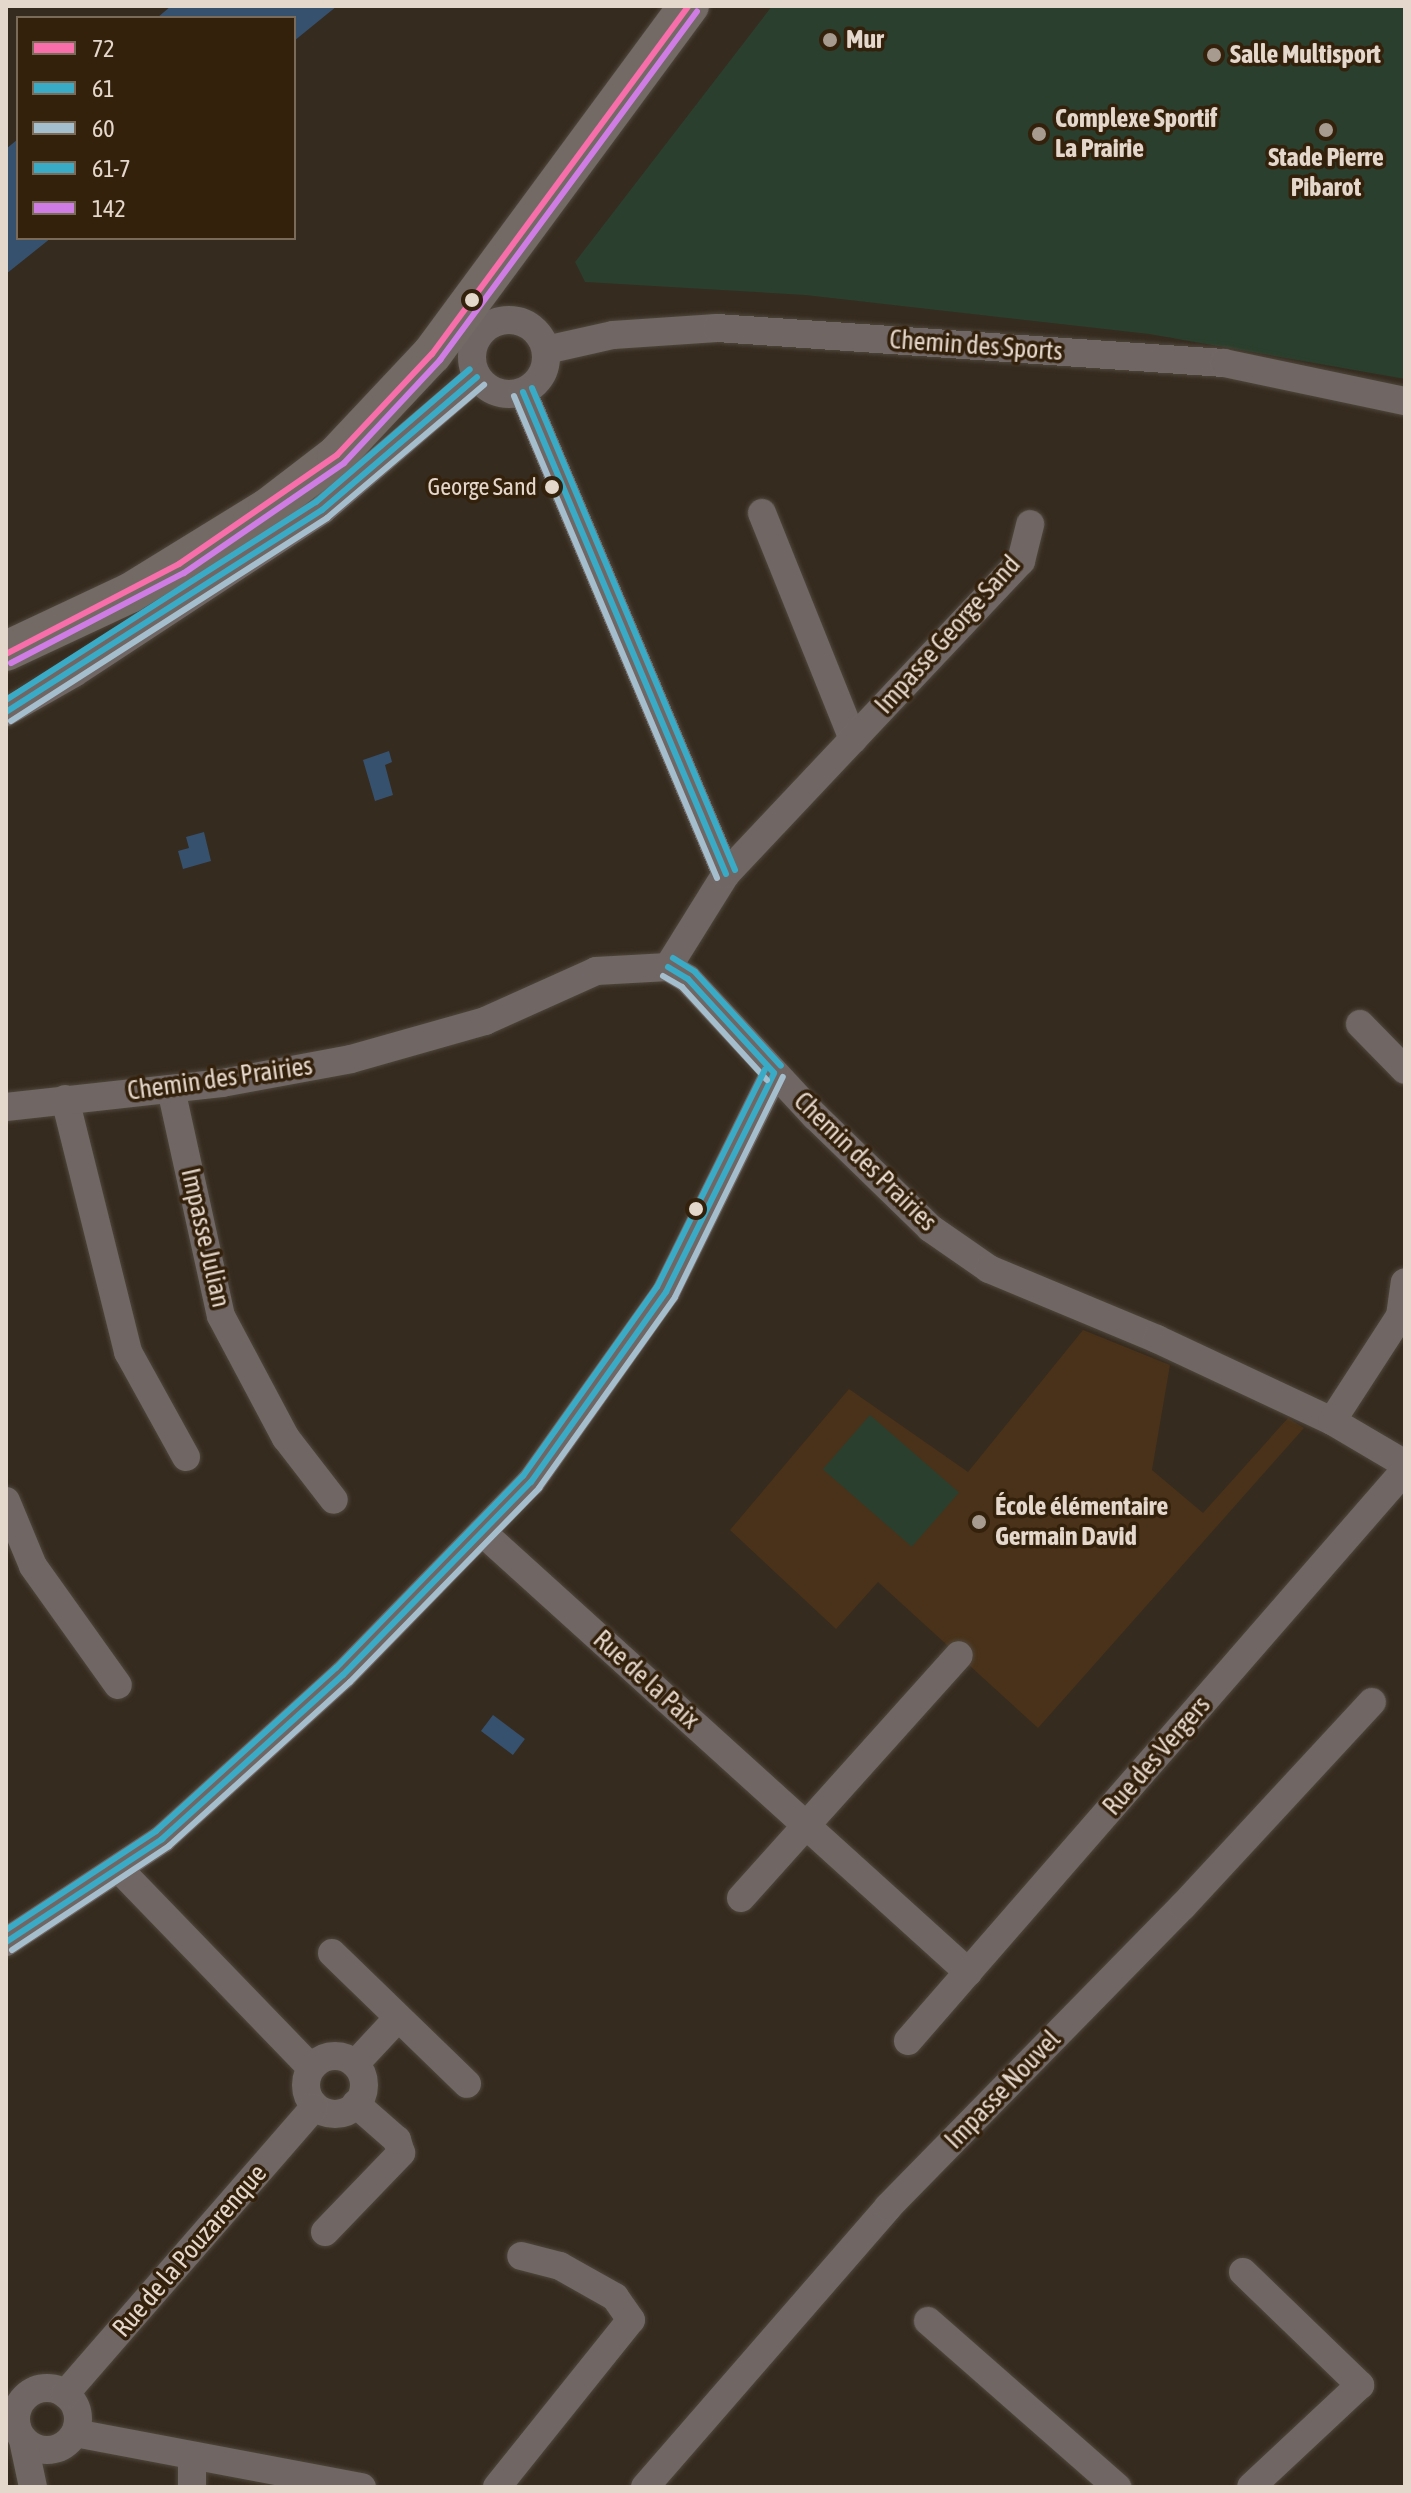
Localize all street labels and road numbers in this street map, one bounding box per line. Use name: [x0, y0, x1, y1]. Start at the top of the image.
street label: Chemin des Sports: [888, 324, 1064, 368]
street label: Impasse George Sand: [869, 549, 1027, 721]
street label: Chemin des Prairies: [126, 1051, 314, 1107]
street label: Chemin des Prairies: [787, 1086, 943, 1238]
street label: Impasse Julian: [174, 1165, 236, 1311]
street label: Rue de la Paix: [587, 1624, 705, 1736]
street label: Rue des Vergers: [1097, 1690, 1217, 1822]
street label: Impasse Nouvel: [939, 2024, 1067, 2156]
street label: Rue de la Pouzarenque: [107, 2158, 273, 2344]

